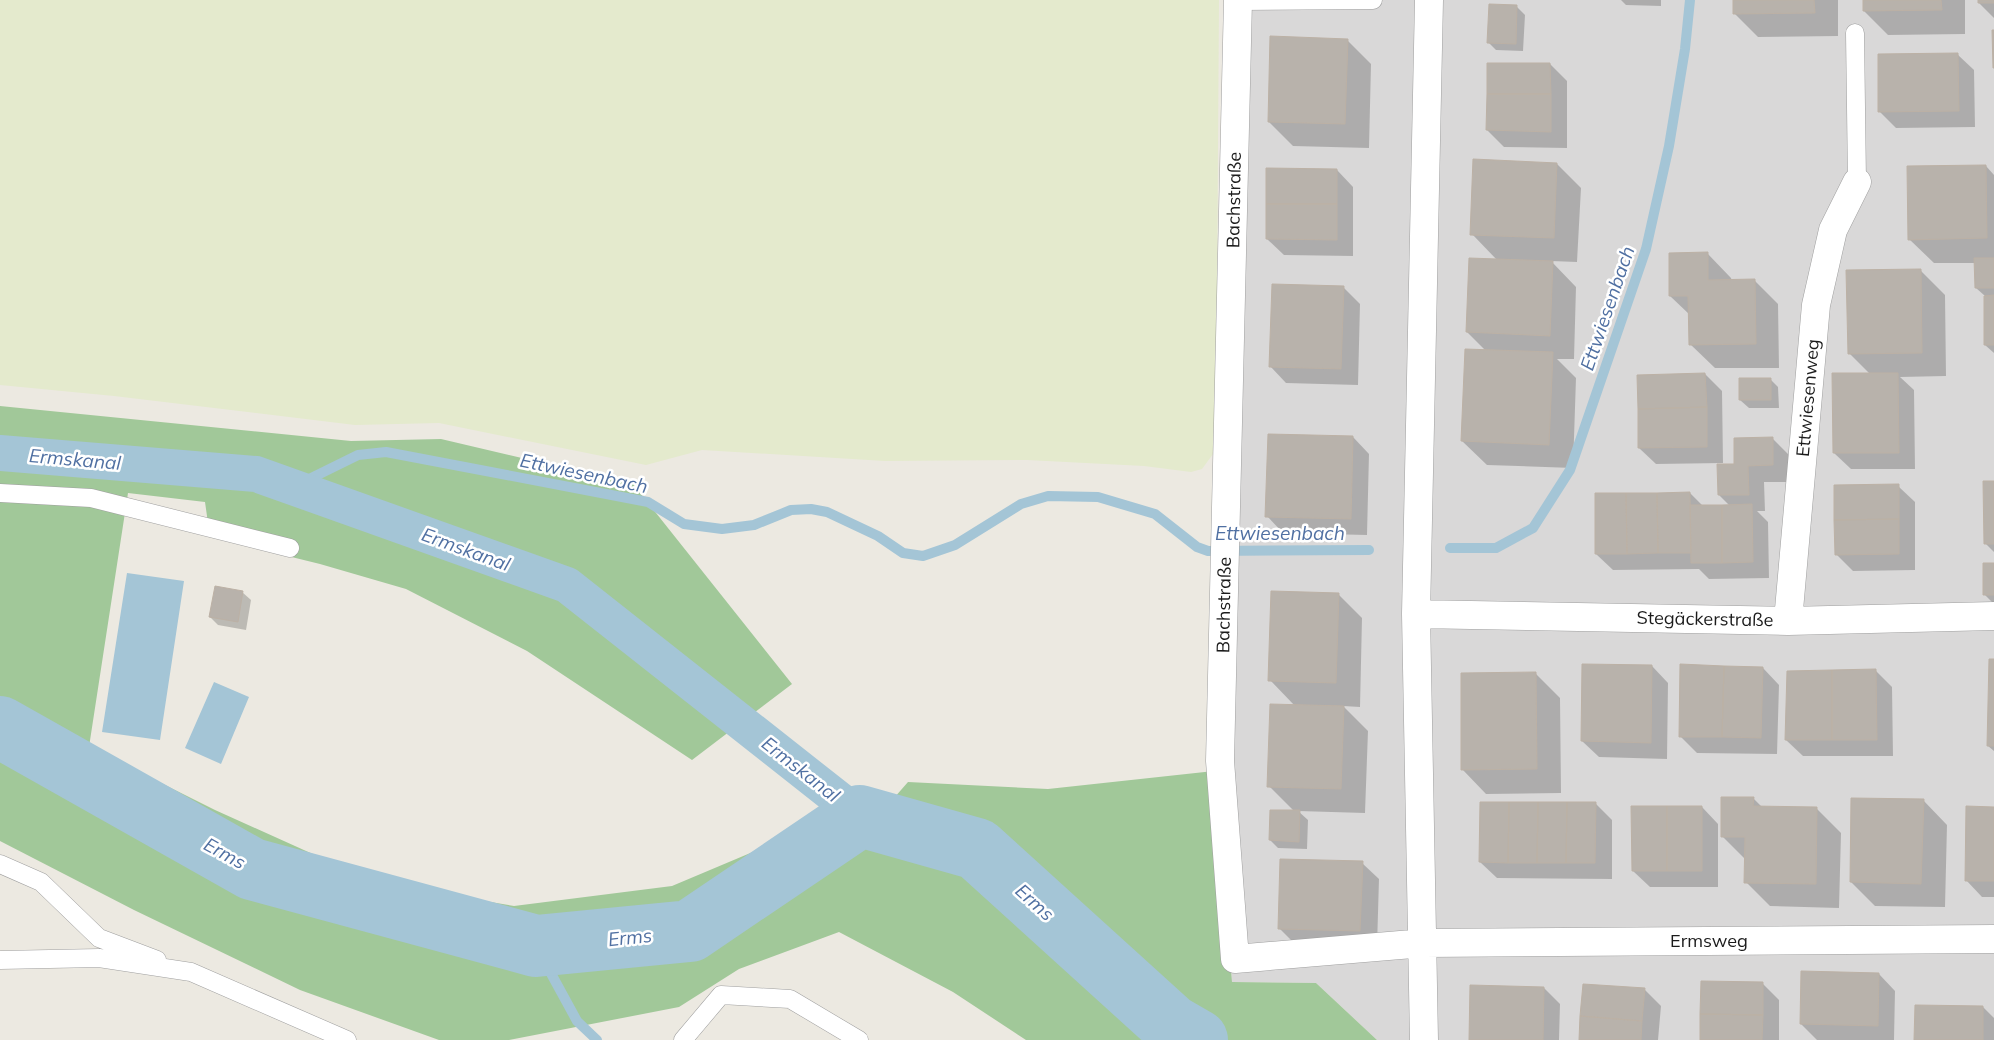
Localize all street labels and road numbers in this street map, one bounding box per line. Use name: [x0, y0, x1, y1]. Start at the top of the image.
street label: Bachstraße: [1221, 152, 1246, 248]
street label: Ettwiesenweg: [1791, 338, 1824, 458]
street label: Bachstraße: [1211, 557, 1236, 653]
street label: Stegäckerstraße: [1637, 606, 1774, 631]
street label: Ermsweg: [1670, 929, 1748, 952]

